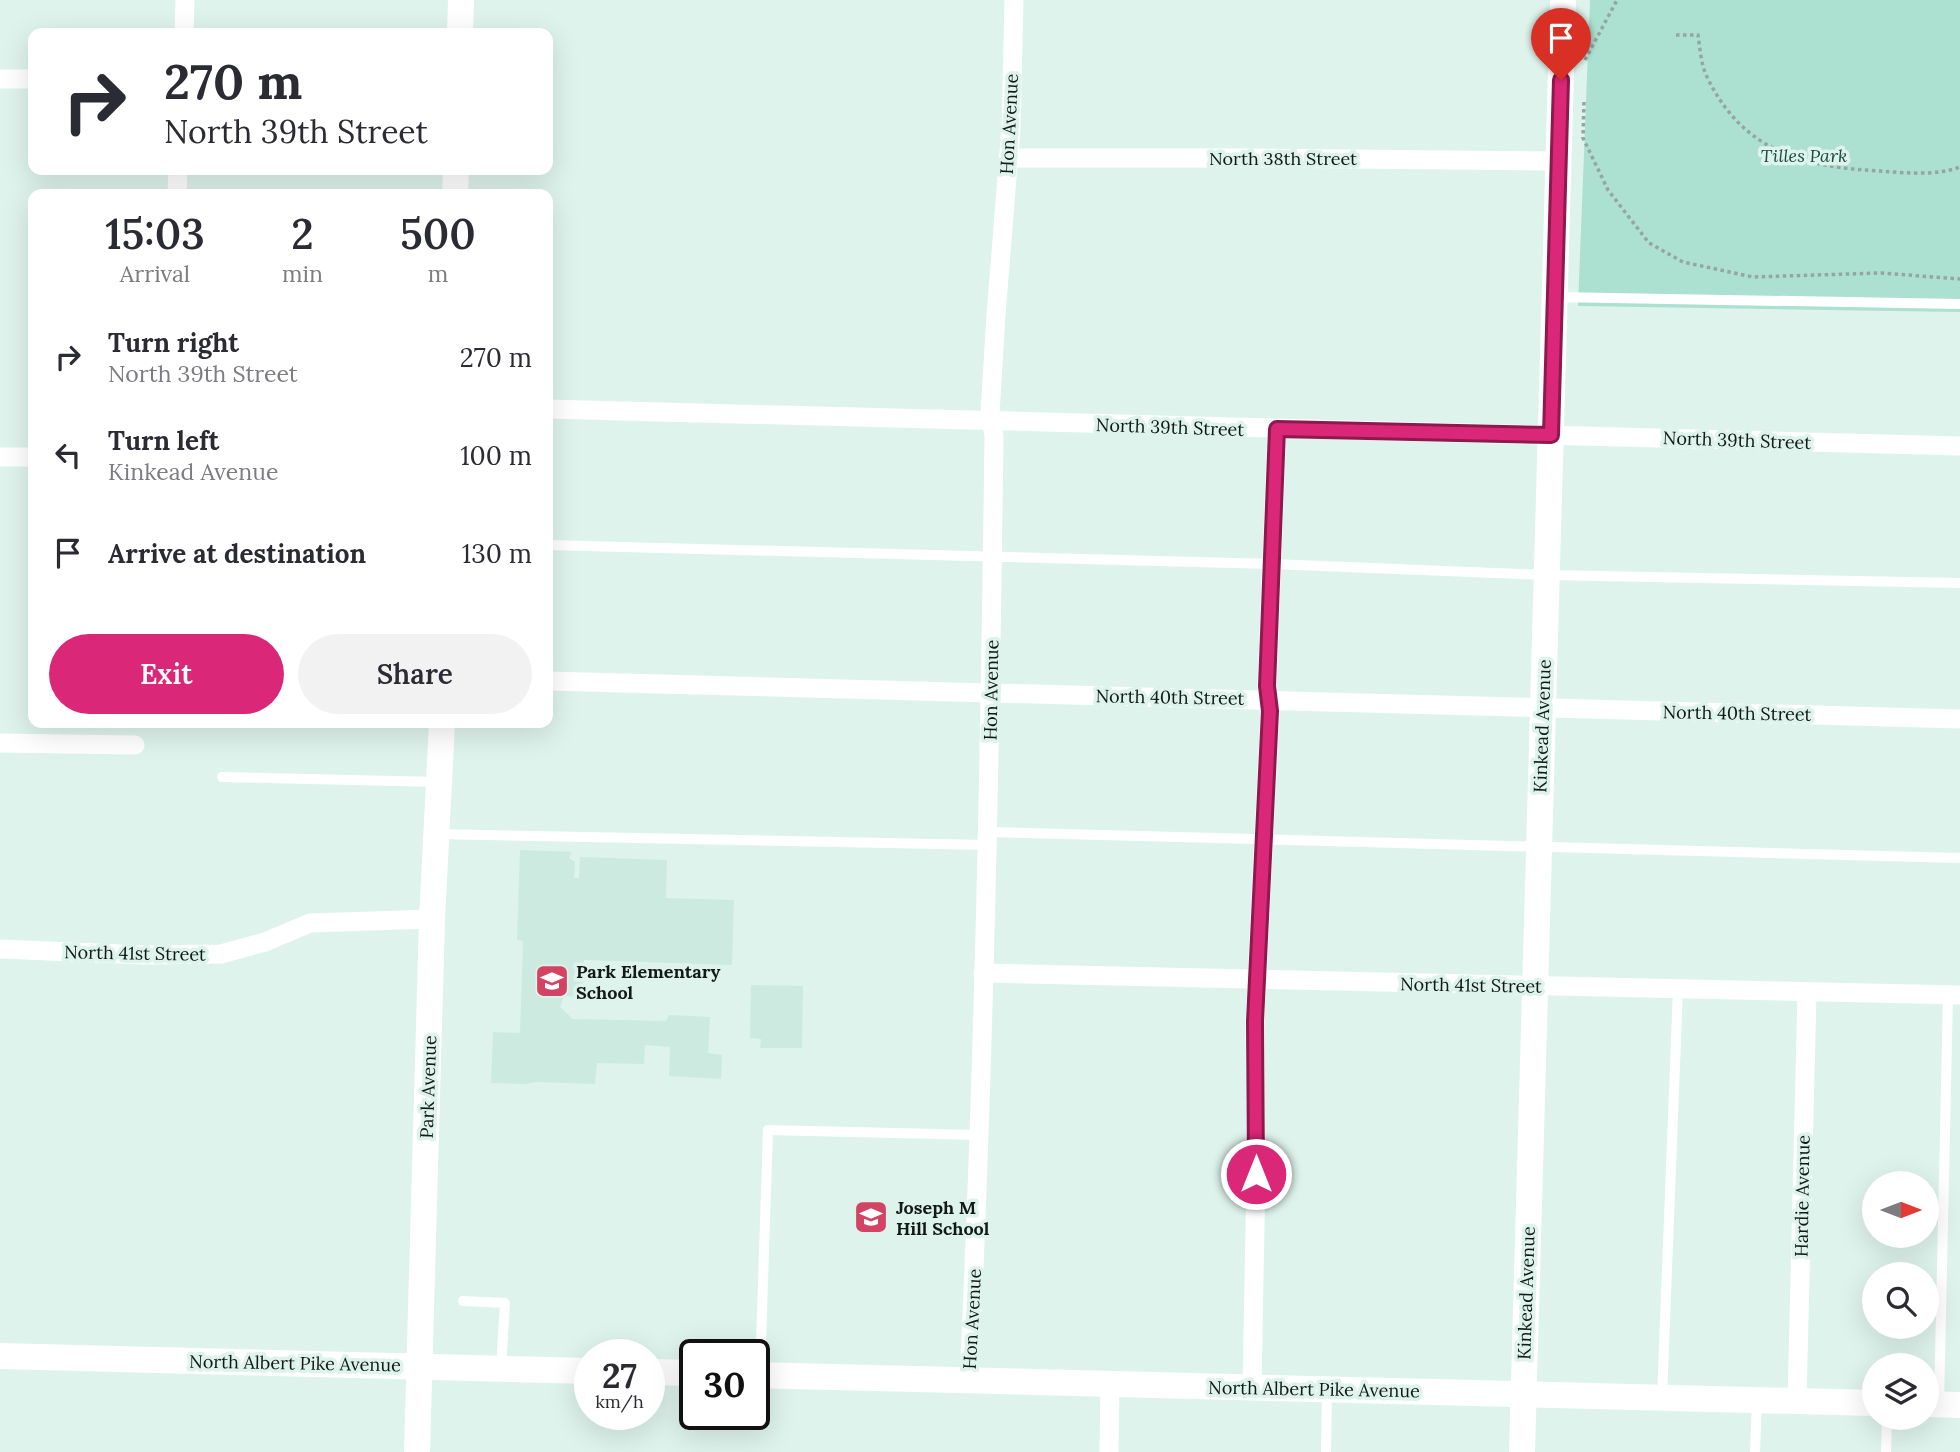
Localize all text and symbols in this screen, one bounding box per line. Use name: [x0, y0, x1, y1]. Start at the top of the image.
pin: [1531, 8, 1591, 80]
icon: arrive: [1542, 19, 1580, 57]
text: 270 m: [164, 50, 302, 112]
icon: right: [49, 56, 140, 147]
street label: Hon Avenue: [995, 73, 1023, 175]
text: North 39th Street: [164, 111, 428, 152]
park label: Tilles Park: [1761, 144, 1847, 167]
street label: North 38th Street: [1209, 147, 1357, 170]
text: 15:03: [105, 207, 205, 261]
text: 2: [291, 207, 314, 261]
text: 500: [400, 207, 476, 261]
text: Arrival: [120, 259, 190, 288]
text: min: [282, 259, 323, 288]
text: m: [428, 259, 448, 288]
text: Turn right: [108, 326, 239, 359]
icon: right: [49, 338, 87, 376]
text: 270 m: [460, 341, 532, 374]
text: North 39th Street: [108, 359, 298, 388]
street label: North 39th Street: [1095, 413, 1245, 441]
text: Turn left: [108, 424, 219, 457]
street label: North 39th Street: [1662, 426, 1812, 454]
icon: left: [49, 436, 87, 474]
text: 100 m: [460, 439, 532, 472]
text: Kinkead Avenue: [108, 457, 278, 486]
icon: arrive: [49, 534, 87, 572]
text: Arrive at destination: [108, 537, 366, 570]
text: 130 m: [462, 537, 532, 570]
button: Exit: [49, 634, 284, 714]
button: Share: [298, 634, 532, 714]
street label: Hon Avenue: [979, 639, 1003, 741]
street label: Kinkead Avenue: [1528, 659, 1556, 793]
street label: North 40th Street: [1095, 684, 1245, 710]
street label: North 40th Street: [1662, 700, 1812, 726]
street label: North 41st Street: [64, 940, 206, 966]
place label: Park Elementary School: [576, 960, 721, 1004]
school or university icon: Park Elementary School: [533, 962, 571, 1000]
street label: North 41st Street: [1400, 972, 1542, 998]
street label: Park Avenue: [415, 1035, 441, 1139]
street label: Hardie Avenue: [1789, 1134, 1815, 1257]
position arrow: [1219, 1137, 1293, 1211]
north arrow: [1862, 1171, 1939, 1248]
map controls: [1862, 1171, 1939, 1430]
place label: Joseph M Hill School: [896, 1196, 990, 1240]
school or university icon: Joseph M Hill School: [852, 1198, 890, 1236]
street label: Kinkead Avenue: [1512, 1226, 1540, 1360]
button: search: [1862, 1262, 1939, 1339]
street label: Hon Avenue: [958, 1268, 986, 1370]
speed limit sign: 30: [679, 1339, 770, 1430]
street label: North Albert Pike Avenue: [189, 1350, 401, 1376]
text: 27: [602, 1353, 637, 1398]
button: layers: [1862, 1353, 1939, 1430]
street label: North Albert Pike Avenue: [1208, 1376, 1420, 1402]
text: km/h: [595, 1390, 644, 1413]

